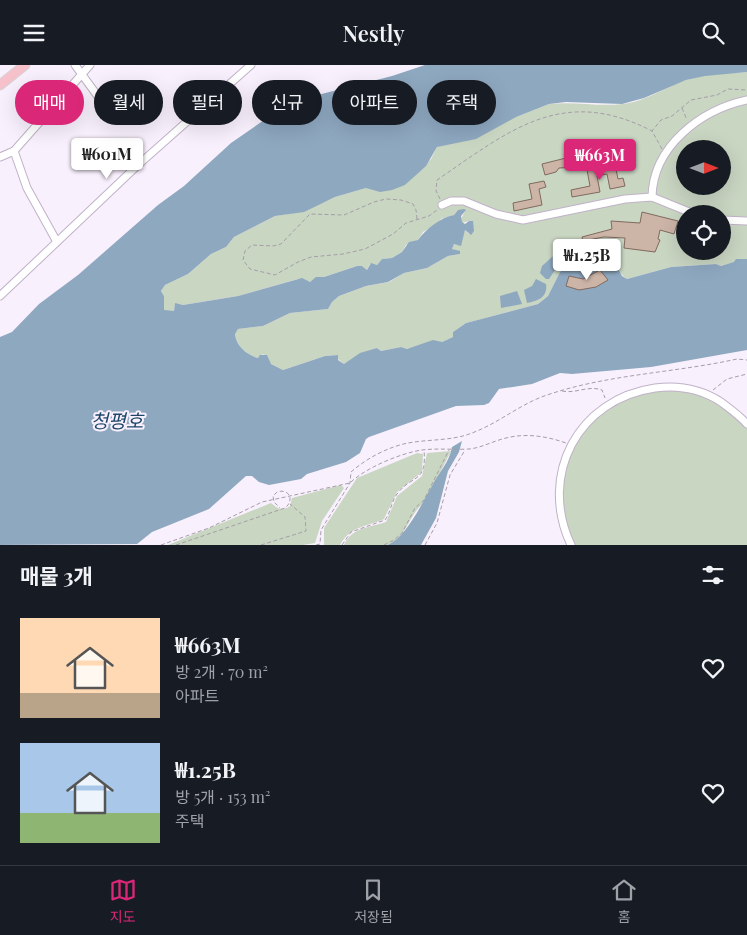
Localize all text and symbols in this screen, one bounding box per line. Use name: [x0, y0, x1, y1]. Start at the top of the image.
text: Nestly: [342, 18, 405, 48]
icon: menu: [20, 19, 48, 47]
icon: search: [699, 19, 727, 47]
chip: 매매: [15, 80, 84, 125]
chip: 월세: [94, 80, 163, 125]
chip: 필터: [173, 80, 242, 125]
chip: 신규: [252, 80, 322, 125]
chip: 아파트: [332, 80, 417, 125]
chip: 주택: [427, 80, 496, 125]
pin: ₩601M: [72, 137, 142, 180]
pin: ₩663M: [565, 139, 635, 181]
north arrow: [676, 140, 731, 195]
map controls: [676, 140, 731, 260]
text: ₩601M: [82, 143, 132, 164]
text: ₩663M: [575, 144, 625, 165]
button: locate: [676, 205, 731, 260]
pin: ₩1.25B: [546, 239, 628, 281]
text: ₩1.25B: [564, 244, 610, 265]
water label: 청평호: [91, 407, 145, 433]
text: 매물 3개: [20, 561, 93, 589]
icon: filters: [699, 561, 727, 589]
text: ₩663M: [175, 630, 241, 658]
icon: home: [60, 638, 120, 698]
icon: heart: [699, 654, 727, 682]
text: 방 2개 · 70 m²: [175, 661, 268, 682]
text: 아파트: [175, 685, 219, 706]
text: ₩1.25B: [175, 755, 236, 783]
icon: home: [60, 763, 120, 823]
icon: heart: [699, 779, 727, 807]
text: 방 5개 · 153 m²: [175, 786, 270, 807]
text: 주택: [175, 810, 204, 831]
tab: 지도: [109, 876, 137, 926]
tab: 저장됨: [354, 876, 393, 926]
tab: 홈: [610, 876, 638, 926]

